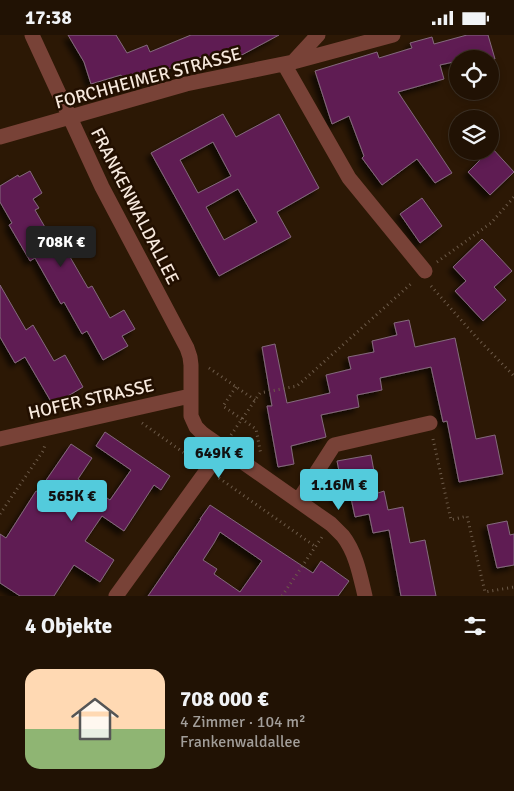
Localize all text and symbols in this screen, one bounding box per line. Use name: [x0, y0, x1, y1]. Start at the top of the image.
text: 17:38: [25, 6, 72, 30]
street label: FORCHHEIMER STRASSE: [52, 43, 244, 113]
map controls: [449, 50, 499, 160]
button: locate: [449, 50, 499, 100]
button: layers: [449, 110, 499, 160]
street label: FRANKENWALDALLEE: [86, 124, 184, 288]
pin: 708K €: [20, 225, 102, 268]
text: 708K €: [37, 232, 85, 252]
street label: HOFER STRASSE: [26, 374, 156, 424]
pin: 649K €: [178, 437, 260, 479]
text: 649K €: [195, 443, 243, 463]
pin: 1.16M €: [293, 469, 385, 511]
text: 1.16M €: [311, 475, 367, 495]
pin: 565K €: [31, 479, 113, 522]
text: 565K €: [48, 486, 96, 506]
icon: filters: [461, 612, 489, 640]
text: 4 Objekte: [25, 613, 112, 639]
text: 708 000 €: [180, 686, 269, 712]
icon: home: [65, 689, 125, 749]
text: 4 Zimmer · 104 m²: [180, 712, 306, 732]
text: Frankenwaldallee: [180, 732, 301, 752]

